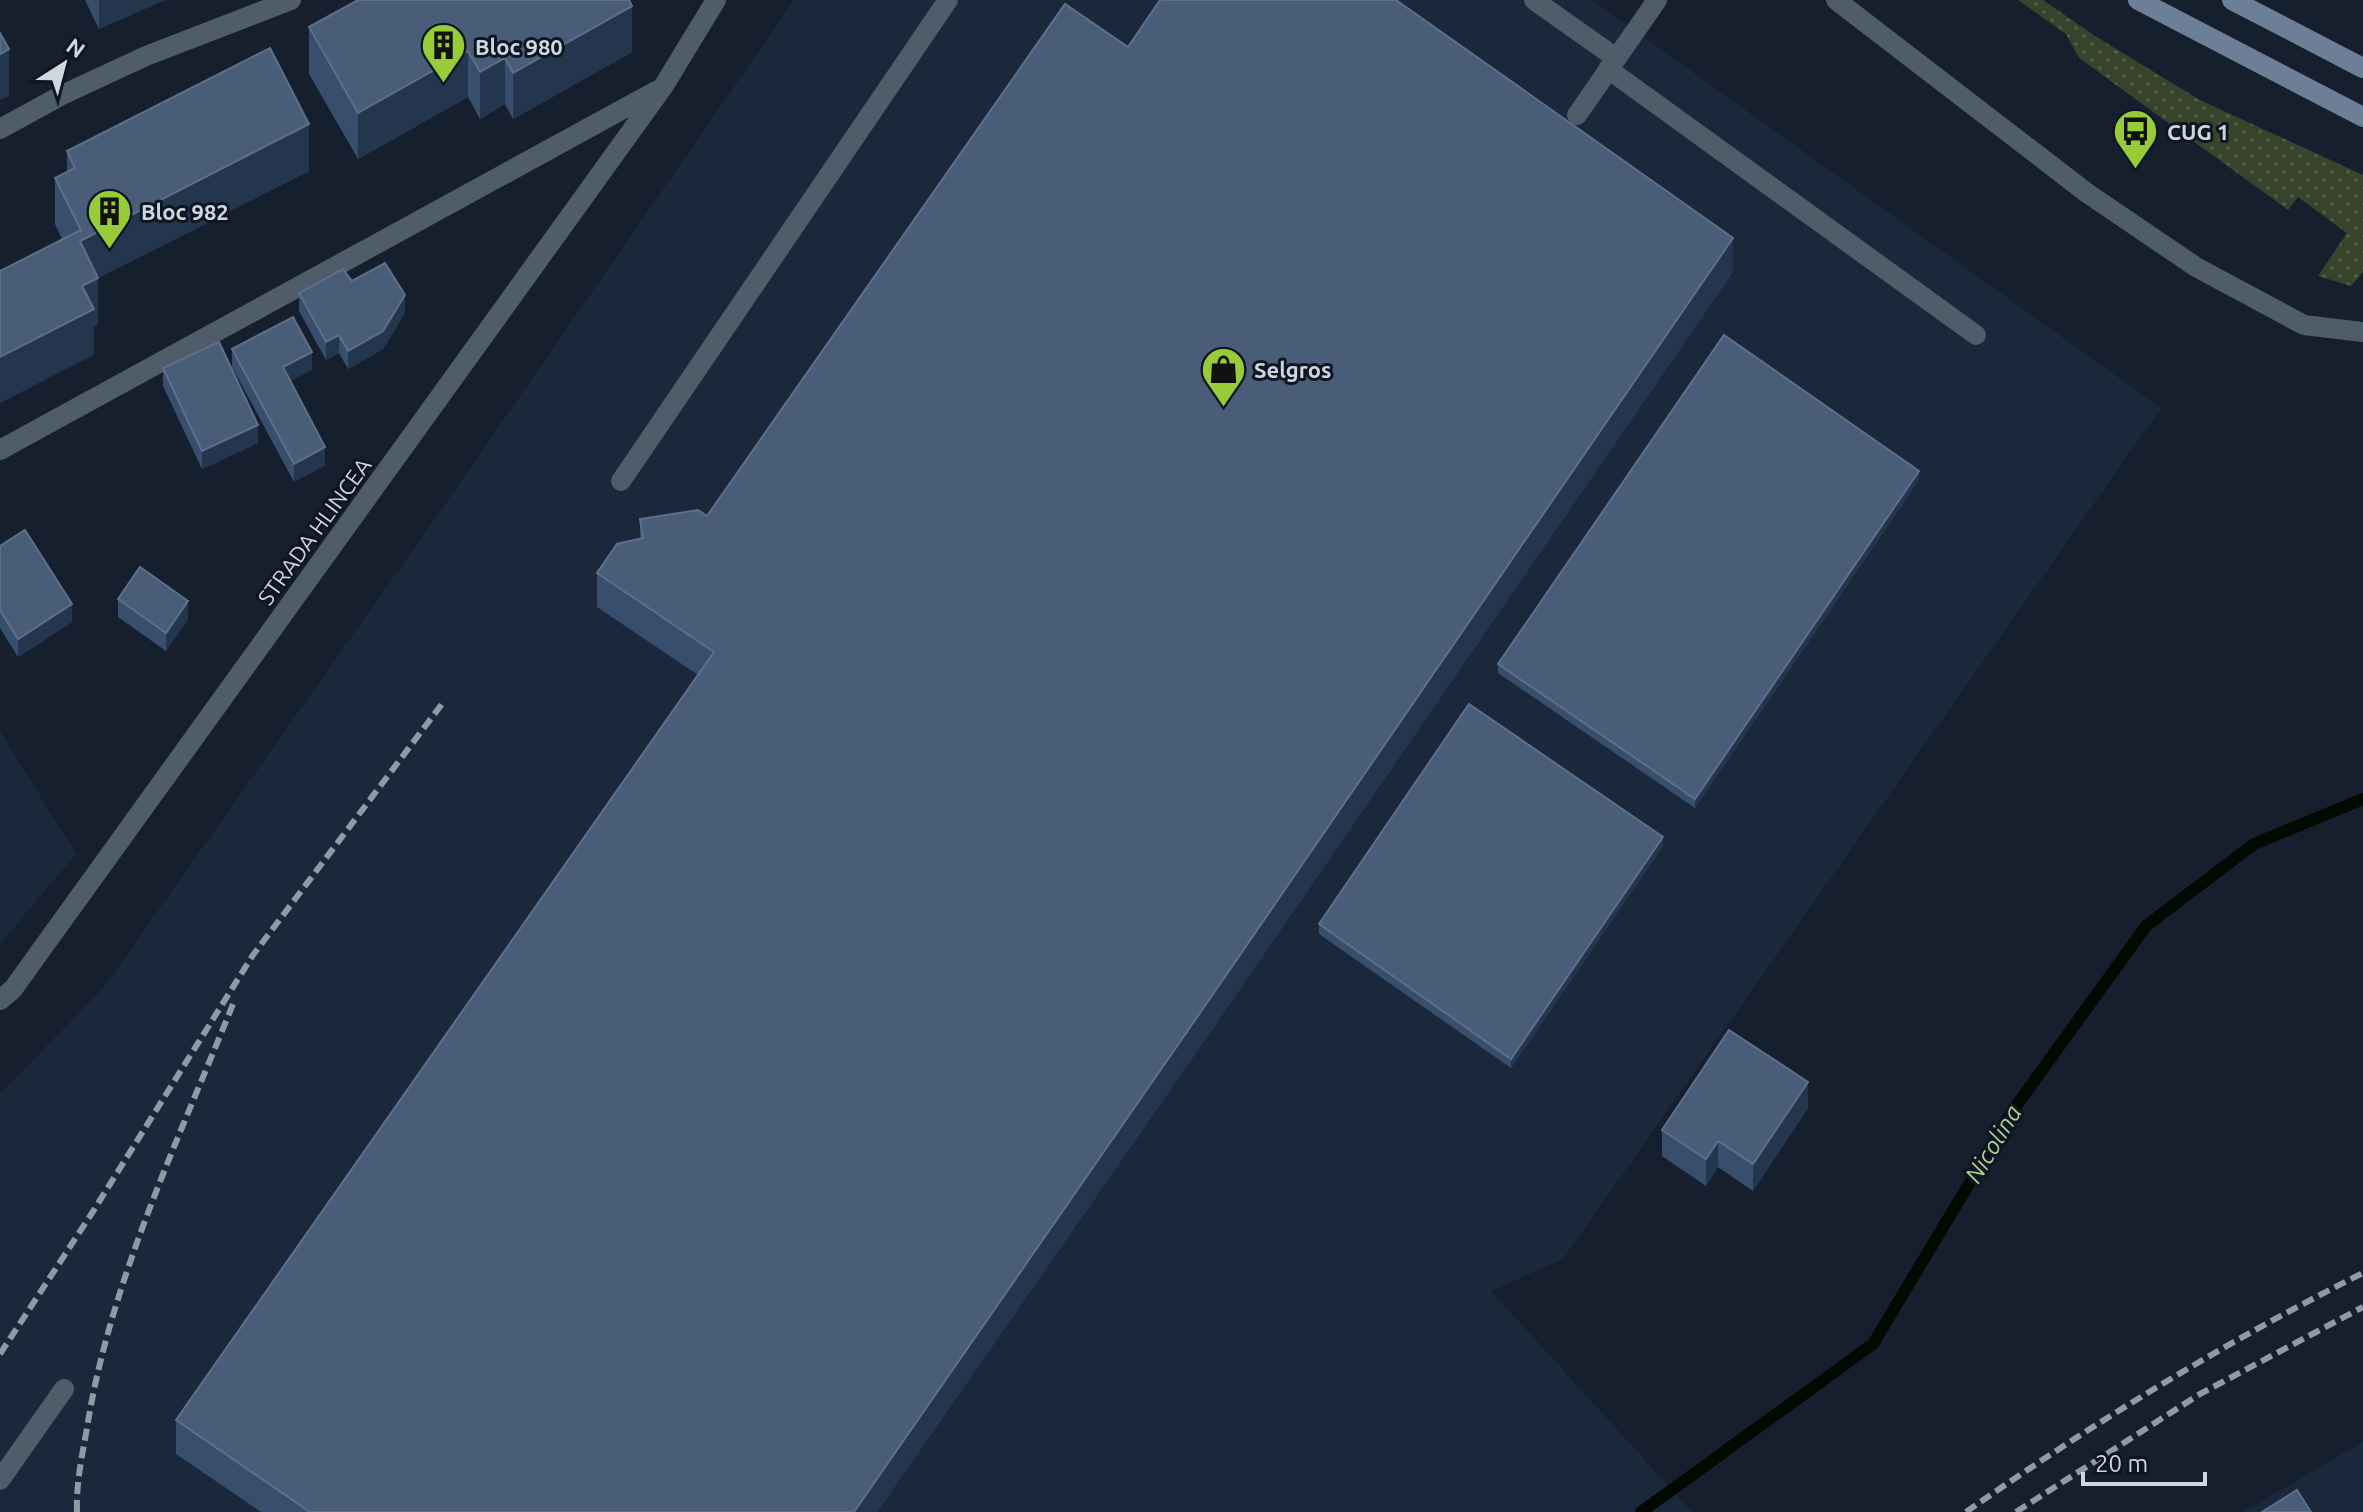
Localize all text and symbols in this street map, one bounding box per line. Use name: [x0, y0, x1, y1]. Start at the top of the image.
building icon: Bloc 980: [420, 22, 468, 85]
north arrow: [24, 24, 104, 104]
text: N: [62, 32, 90, 62]
place label: Bloc 980: [475, 34, 563, 59]
bus stop icon: CUG 1: [2112, 107, 2160, 170]
place label: CUG 1: [2167, 119, 2229, 144]
building icon: Bloc 982: [86, 187, 134, 250]
place label: Bloc 982: [141, 199, 229, 224]
shop icon: Selgros: [1199, 345, 1247, 408]
place label: Selgros: [1254, 357, 1331, 382]
street label: STRADA HLINCEA: [252, 452, 376, 609]
water label: Nicolina: [1959, 1100, 2027, 1188]
scale bar: [2083, 1436, 2205, 1486]
text: 20 m: [2095, 1450, 2148, 1477]

